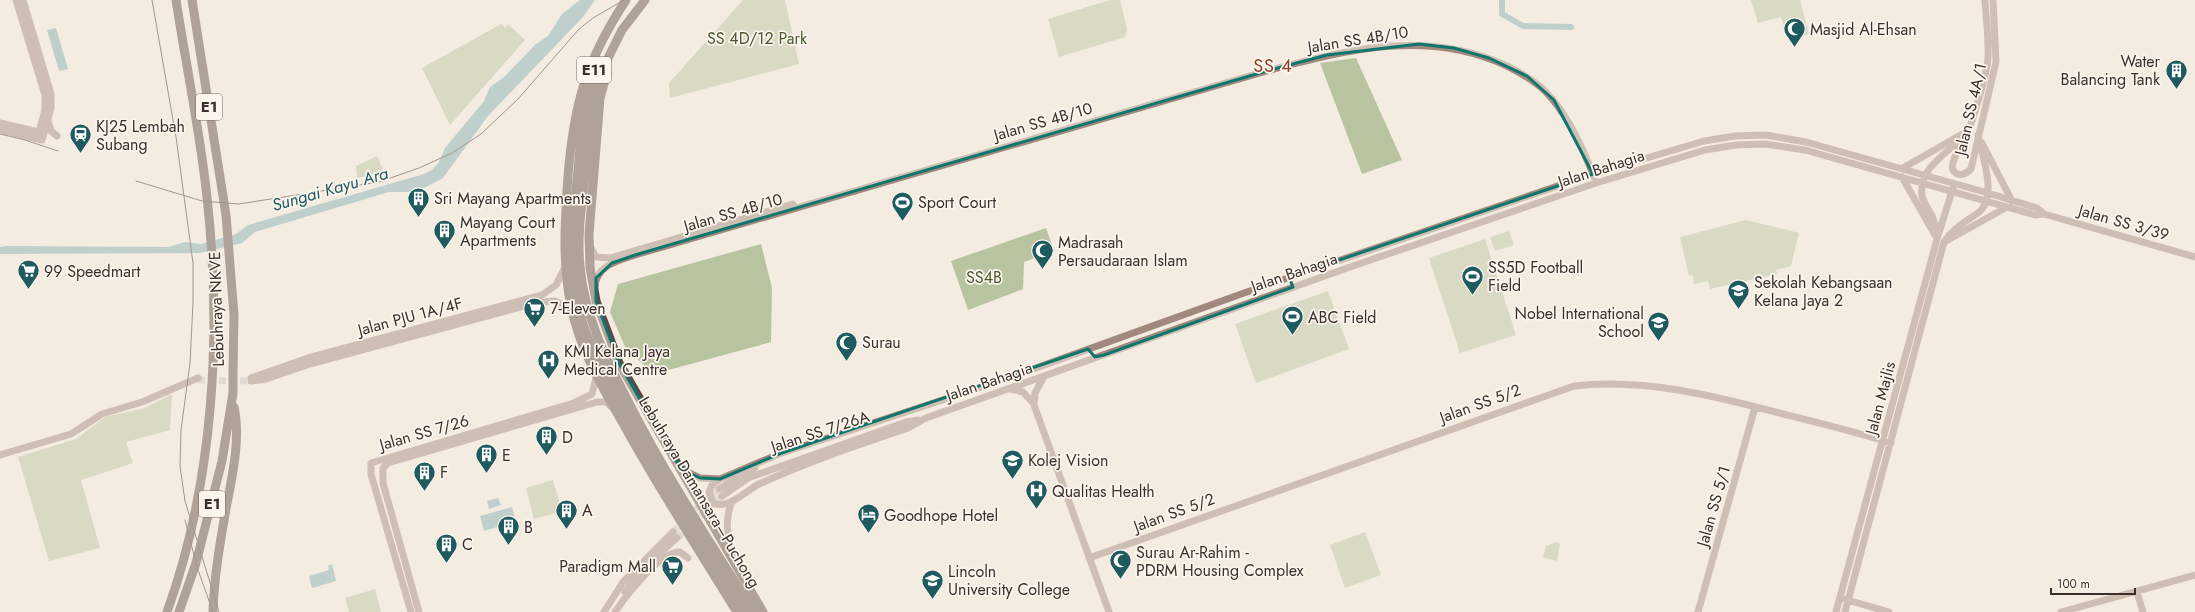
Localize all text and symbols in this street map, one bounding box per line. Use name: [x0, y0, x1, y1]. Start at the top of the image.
mosque icon: Masjid Al-Ehsan: [1782, 16, 1808, 49]
place label: Masjid Al-Ehsan: [1810, 18, 1917, 41]
street label: Jalan SS 4B/10: [1304, 20, 1410, 59]
park label: SS 4D/12 Park: [707, 27, 808, 50]
place label: Water Balancing Tank: [2060, 50, 2161, 91]
district label: SS 4: [1253, 53, 1293, 79]
road number: E11: [577, 57, 611, 83]
building icon: Water Balancing Tank: [2163, 57, 2189, 90]
street label: Jalan SS 4A/1: [1948, 61, 1992, 160]
road number: E1: [196, 94, 222, 120]
street label: Jalan SS 4B/10: [989, 96, 1095, 147]
place label: KJ25 Lembah Subang: [96, 115, 185, 156]
station icon: KJ25 Lembah Subang: [68, 122, 94, 155]
street label: Jalan Bahagia: [1553, 144, 1647, 194]
water label: Sungai Kayu Ara: [269, 161, 392, 217]
building icon: Sri Mayang Apartments: [406, 185, 432, 218]
place label: Sri Mayang Apartments: [434, 187, 591, 210]
street label: Jalan SS 4B/10: [679, 187, 785, 238]
sports icon: Sport Court: [890, 189, 916, 222]
place label: Sport Court: [918, 191, 996, 214]
street label: Jalan SS 3/39: [2074, 198, 2172, 246]
place label: Mayang Court Apartments: [460, 211, 555, 252]
building icon: Mayang Court Apartments: [432, 218, 458, 251]
place label: Madrasah Persaudaraan Islam: [1058, 231, 1188, 272]
mosque icon: Madrasah Persaudaraan Islam: [1029, 238, 1055, 271]
street label: Jalan Bahagia: [1246, 247, 1340, 299]
street label: Lebuhraya NKVE: [203, 251, 230, 367]
place label: SS5D Football Field: [1488, 256, 1583, 297]
supermarket icon: 99 Speedmart: [15, 258, 41, 291]
place label: 99 Speedmart: [44, 260, 140, 283]
sports icon: SS5D Football Field: [1459, 263, 1485, 296]
park label: SS4B: [966, 266, 1002, 289]
place label: Sekolah Kebangsaan Kelana Jaya 2: [1754, 271, 1893, 312]
school or university icon: Sekolah Kebangsaan Kelana Jaya 2: [1725, 278, 1751, 311]
street label: Jalan PJU 1A/4F: [353, 291, 465, 342]
supermarket icon: 7-Eleven: [522, 295, 548, 328]
place label: 7-Eleven: [550, 297, 606, 320]
place label: Nobel International School: [1515, 302, 1644, 343]
sports icon: ABC Field: [1279, 304, 1305, 337]
place label: ABC Field: [1308, 306, 1376, 329]
school or university icon: Nobel International School: [1646, 309, 1672, 342]
mosque icon: Surau: [834, 329, 860, 362]
place label: Surau: [862, 331, 901, 354]
place label: KMI Kelana Jaya Medical Centre: [564, 340, 670, 381]
hospital icon: KMI Kelana Jaya Medical Centre: [536, 347, 562, 380]
street label: Jalan Bahagia: [941, 356, 1035, 408]
street label: Jalan Majlis: [1859, 359, 1901, 439]
street label: Jalan SS 5/2: [1435, 378, 1524, 429]
street label: Lebuhraya Damansara–Puchong: [633, 392, 766, 592]
street label: Jalan SS 7/26A: [766, 405, 873, 459]
street label: Jalan SS 7/26: [375, 409, 471, 457]
building icon: D: [533, 424, 559, 457]
place label: D: [562, 426, 573, 449]
building icon: E: [473, 442, 499, 475]
place label: E: [502, 444, 511, 467]
school or university icon: Kolej Vision: [1000, 447, 1026, 480]
place label: Kolej Vision: [1028, 449, 1108, 472]
building icon: F: [412, 459, 438, 492]
place label: F: [440, 461, 448, 484]
street label: Jalan SS 5/1: [1690, 463, 1736, 551]
hospital icon: Qualitas Health: [1023, 478, 1049, 511]
place label: Qualitas Health: [1052, 480, 1155, 503]
street label: Jalan SS 5/2: [1129, 487, 1218, 538]
road number: E1: [199, 491, 225, 517]
building icon: A: [553, 497, 579, 530]
place label: A: [582, 499, 593, 522]
hotel icon: Goodhope Hotel: [856, 502, 882, 535]
place label: Goodhope Hotel: [884, 504, 998, 527]
building icon: B: [495, 514, 521, 547]
place label: B: [524, 516, 533, 539]
building icon: C: [434, 531, 460, 564]
place label: C: [462, 533, 473, 556]
place label: Surau Ar-Rahim - PDRM Housing Complex: [1136, 541, 1304, 582]
mosque icon: Surau Ar-Rahim - PDRM Housing Complex: [1108, 548, 1134, 581]
supermarket icon: Paradigm Mall: [659, 553, 685, 586]
place label: Paradigm Mall: [559, 555, 656, 578]
place label: Lincoln University College: [948, 560, 1070, 601]
school or university icon: Lincoln University College: [919, 567, 945, 600]
scale bar: [2051, 570, 2135, 596]
text: 100 m: [2057, 575, 2090, 593]

